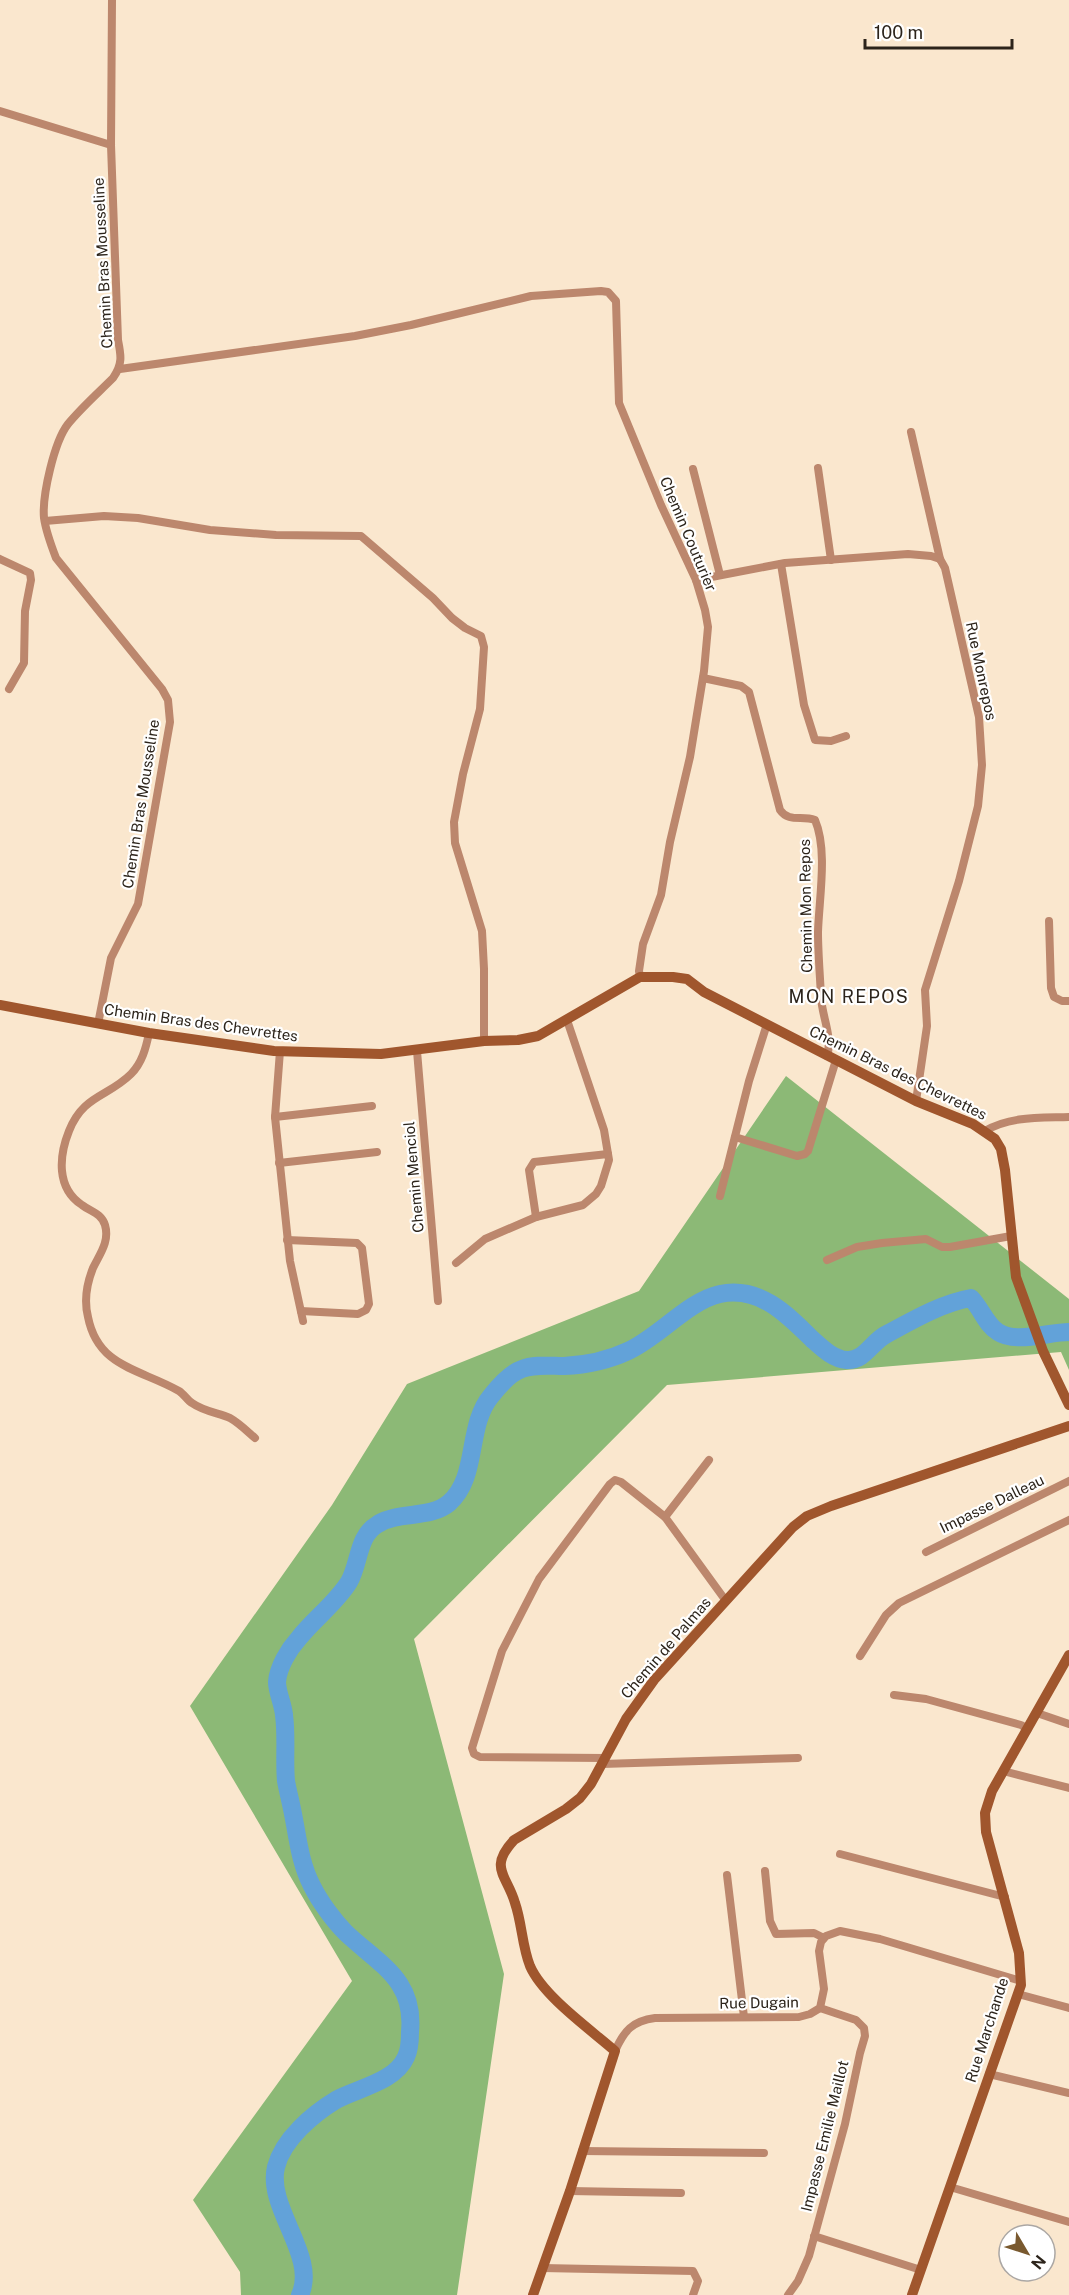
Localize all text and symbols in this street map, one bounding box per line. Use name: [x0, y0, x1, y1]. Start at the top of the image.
scale bar: [865, 12, 1012, 50]
text: 100 m: [874, 22, 923, 43]
street label: Chemin Bras Mousseline: [90, 177, 115, 349]
street label: Chemin Couturier: [657, 474, 720, 594]
street label: Rue Monrepos: [963, 620, 1000, 722]
street label: Chemin Bras Mousseline: [119, 718, 162, 890]
street label: Chemin Mon Repos: [796, 839, 815, 973]
district label: MON REPOS: [789, 986, 909, 1007]
street label: Chemin Bras des Chevrettes: [103, 1000, 299, 1045]
street label: Chemin Bras des Chevrettes: [807, 1022, 990, 1123]
street label: Chemin Menciol: [400, 1121, 427, 1233]
street label: Impasse Dalleau: [937, 1471, 1047, 1536]
street label: Chemin de Palmas: [617, 1594, 714, 1702]
street label: Rue Marchande: [962, 1975, 1011, 2084]
street label: Rue Dugain: [719, 1993, 799, 2012]
street label: Impasse Emilie Maillot: [797, 2058, 852, 2213]
north arrow: [997, 2223, 1057, 2283]
text: N: [1027, 2251, 1050, 2273]

